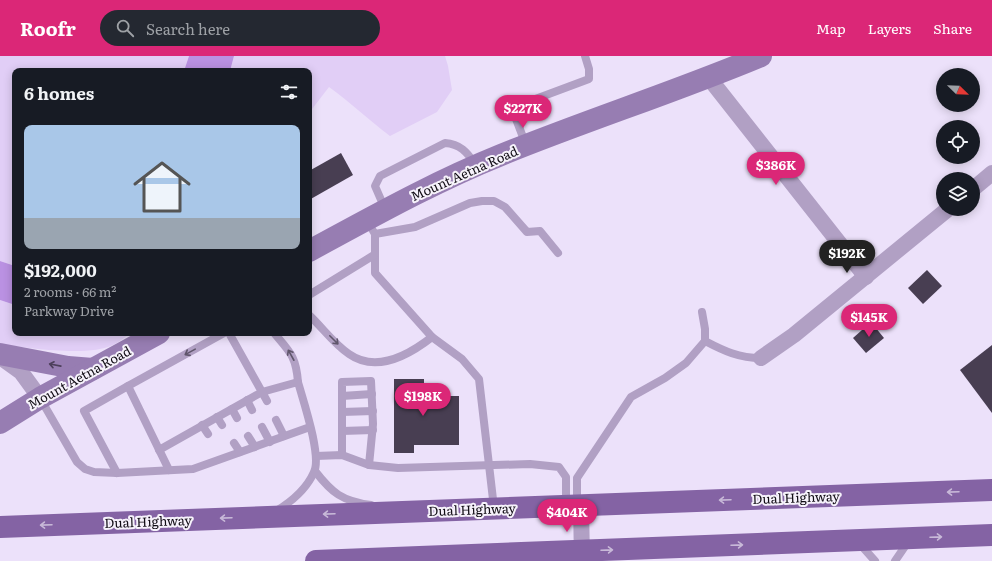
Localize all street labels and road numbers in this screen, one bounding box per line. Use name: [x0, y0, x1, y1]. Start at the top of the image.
street label: Mount Aetna Road: [407, 141, 521, 205]
street label: Mount Aetna Road: [24, 341, 134, 413]
street label: Dual Highway: [752, 486, 841, 508]
street label: Dual Highway: [428, 498, 517, 520]
street label: Dual Highway: [104, 510, 193, 532]

